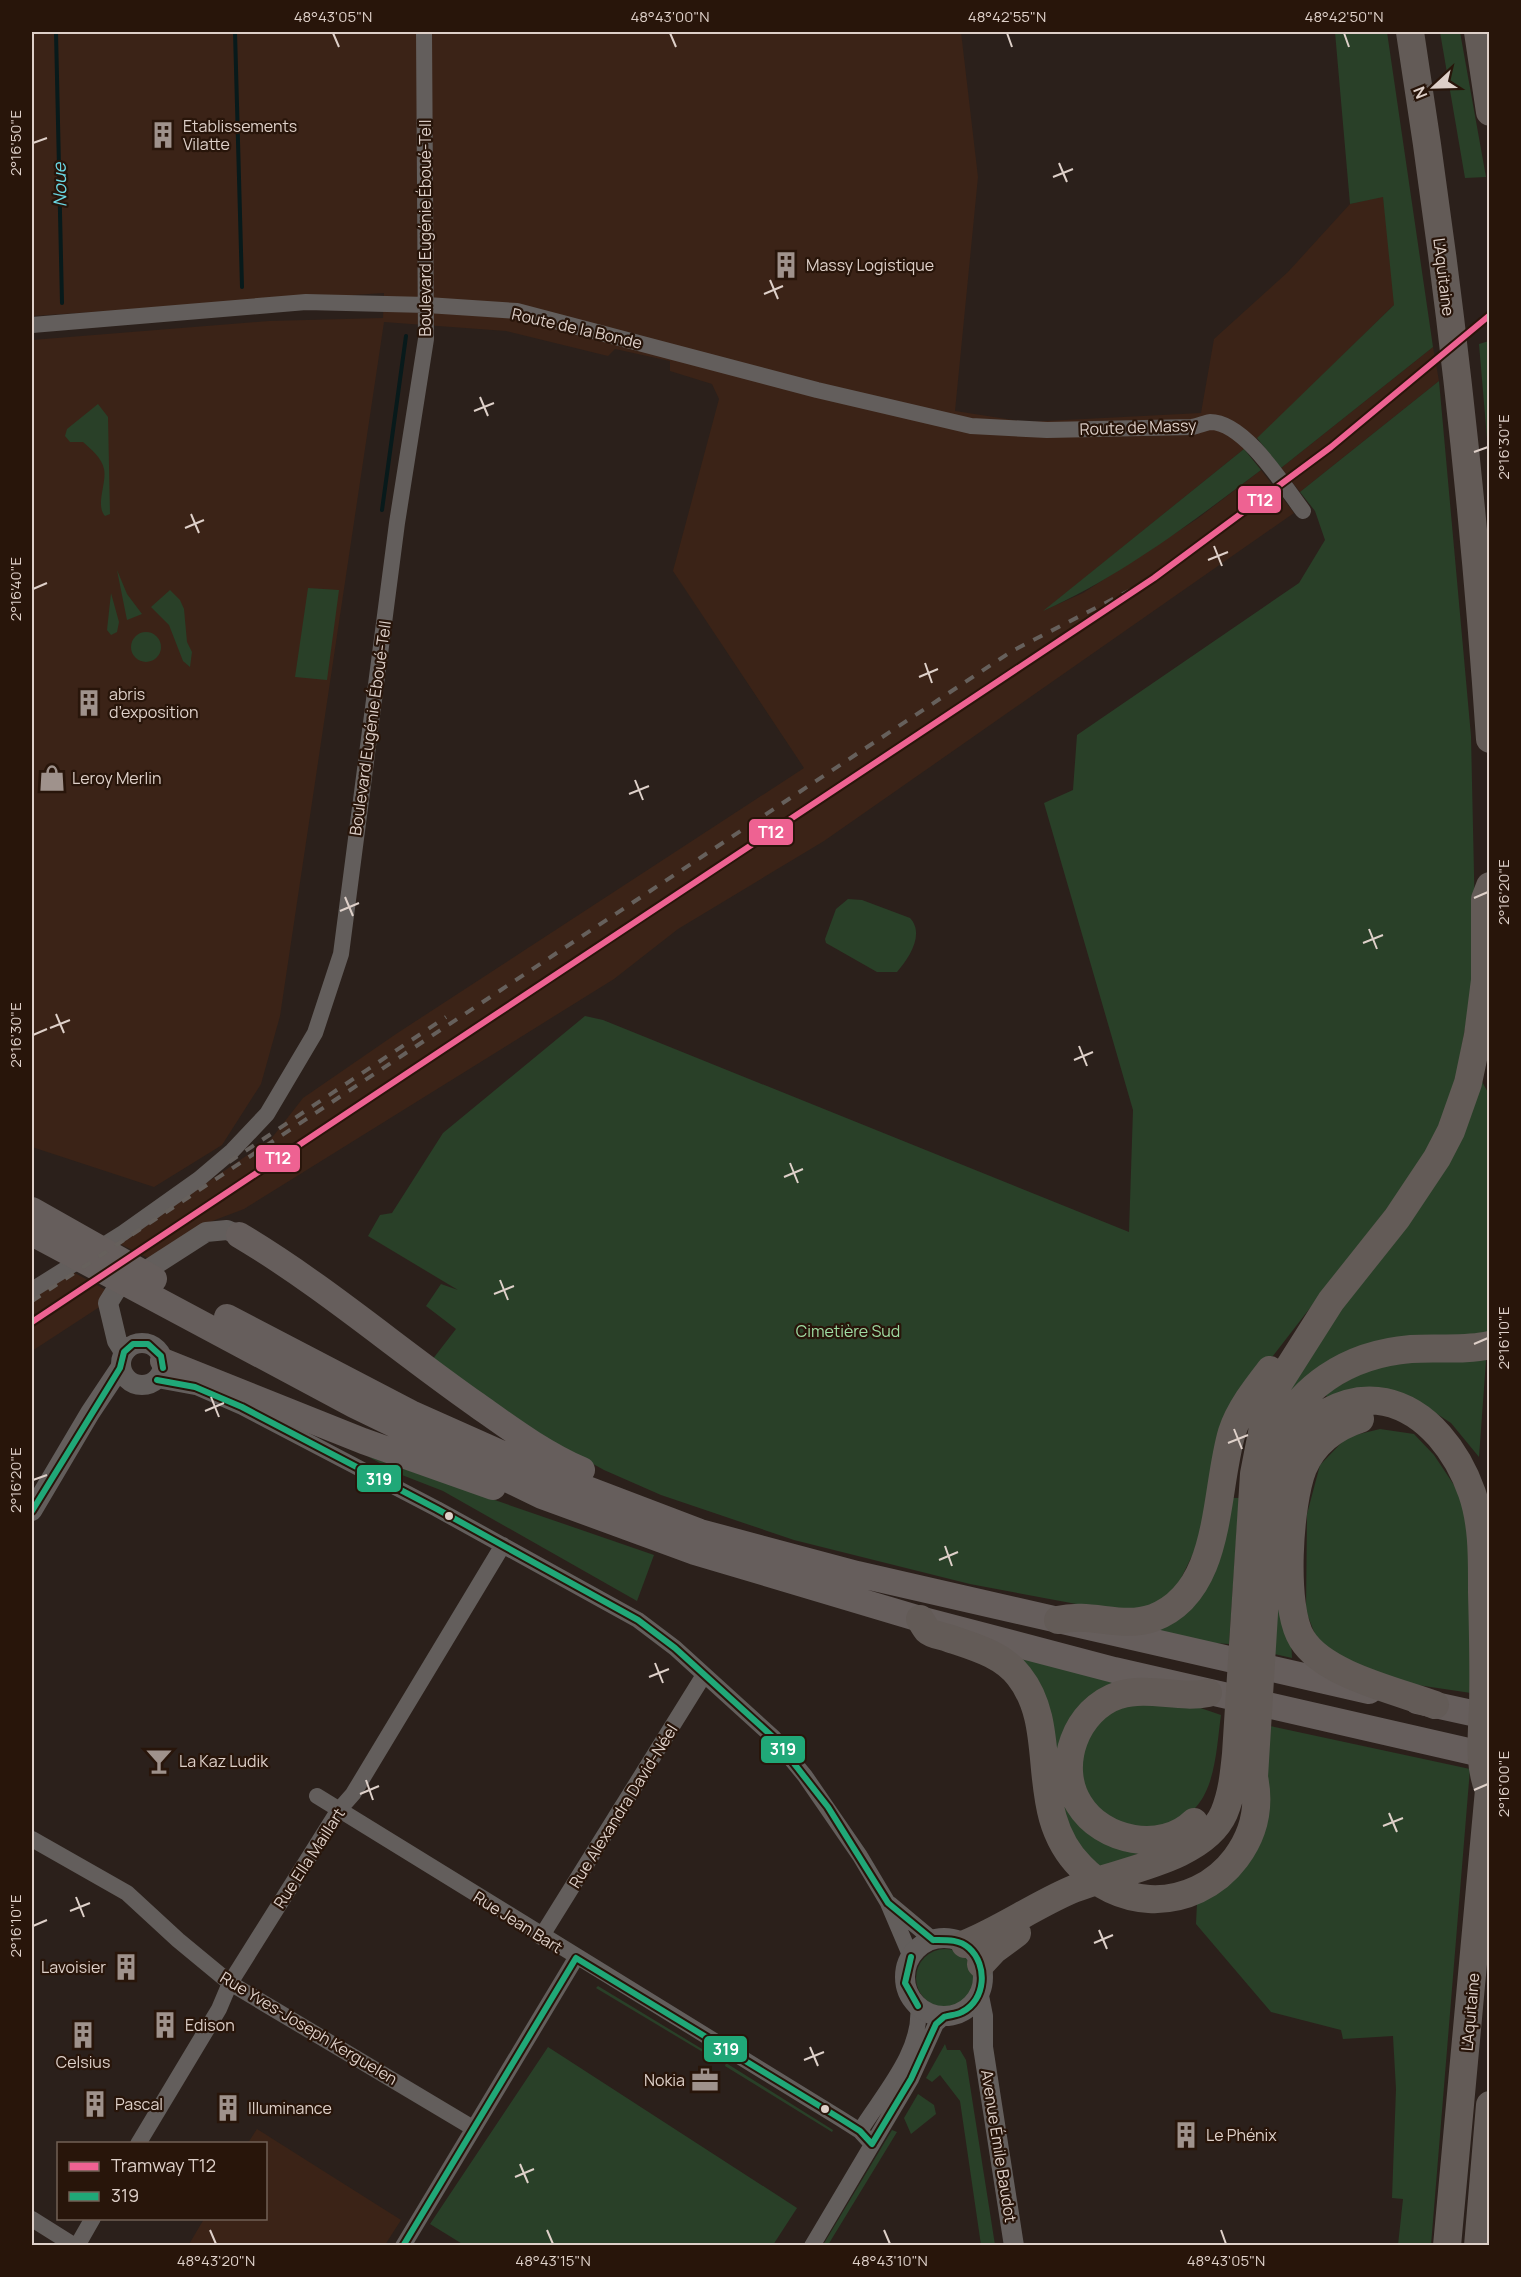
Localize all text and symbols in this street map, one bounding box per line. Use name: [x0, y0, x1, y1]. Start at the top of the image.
text: 48°43'05"N: [294, 6, 372, 27]
text: 48°43'00"N: [630, 6, 710, 27]
text: 48°42'55"N: [968, 6, 1046, 27]
text: 48°42'50"N: [1305, 6, 1383, 27]
north arrow: [1404, 57, 1464, 117]
text: N: [1408, 83, 1432, 102]
text: 2°16'50"E: [5, 110, 26, 176]
place label: Etablissements Vilatte: [183, 115, 297, 155]
building icon: Etablissements Vilatte: [148, 120, 178, 150]
street label: Boulevard Eugénie Éboué-Tell: [414, 120, 436, 336]
water label: Noue: [47, 161, 71, 207]
street label: L'Aquitaine: [1428, 237, 1460, 317]
building icon: Massy Logistique: [771, 250, 801, 280]
place label: Massy Logistique: [806, 254, 934, 276]
street label: Route de la Bonde: [510, 302, 644, 354]
street label: Route de Massy: [1079, 414, 1197, 440]
text: 2°16'30"E: [1493, 414, 1514, 480]
line badge: T12: [1237, 485, 1282, 514]
text: T12: [1247, 489, 1273, 511]
text: 2°16'40"E: [5, 557, 26, 621]
street label: Boulevard Eugénie Éboué-Tell: [344, 619, 396, 837]
place label: abris d’exposition: [109, 683, 198, 723]
building icon: abris d’exposition: [74, 688, 104, 718]
shop icon: Leroy Merlin: [37, 763, 67, 793]
place label: Leroy Merlin: [72, 767, 161, 789]
line badge: T12: [748, 818, 794, 846]
text: T12: [758, 821, 784, 843]
text: 2°16'20"E: [1493, 859, 1514, 925]
text: 2°16'30"E: [5, 1002, 26, 1068]
line badge: T12: [255, 1144, 301, 1173]
text: T12: [265, 1147, 291, 1169]
text: 2°16'10"E: [1493, 1306, 1514, 1370]
park label: Cimetière Sud: [796, 1320, 900, 1342]
text: 2°16'20"E: [5, 1447, 26, 1513]
line badge: 319: [356, 1464, 402, 1493]
text: 319: [366, 1468, 392, 1490]
unlabelled marker: [443, 1510, 455, 1522]
street label: Rue Alexandra David-Néel: [564, 1720, 682, 1892]
line badge: 319: [760, 1735, 806, 1764]
text: 319: [770, 1738, 796, 1760]
bar icon: La Kaz Ludik: [144, 1746, 174, 1776]
place label: La Kaz Ludik: [179, 1750, 269, 1772]
text: 2°16'00"E: [1493, 1751, 1514, 1817]
street label: Rue Ella Maillart: [268, 1804, 350, 1912]
street label: Rue Jean Bart: [469, 1886, 567, 1958]
text: 2°16'10"E: [5, 1894, 26, 1958]
building icon: Lavoisier: [111, 1952, 141, 1982]
place label: Lavoisier: [41, 1956, 106, 1978]
street label: Rue Yves-Joseph Kerguelen: [216, 1966, 402, 2090]
street label: L'Aquitaine: [1456, 1972, 1484, 2052]
building icon: Edison: [150, 2010, 180, 2040]
place label: Edison: [185, 2014, 235, 2036]
building icon: Celsius: [68, 2020, 98, 2050]
line badge: 319: [703, 2035, 748, 2063]
text: 319: [713, 2038, 739, 2060]
place label: Celsius: [56, 2051, 110, 2073]
office icon: Nokia: [690, 2065, 720, 2095]
street label: Avenue Émile Baudot: [976, 2068, 1022, 2224]
place label: Nokia: [644, 2069, 685, 2091]
building icon: Pascal: [80, 2089, 110, 2119]
place label: Pascal: [115, 2093, 163, 2115]
building icon: Illuminance: [213, 2093, 243, 2123]
place label: Illuminance: [248, 2097, 332, 2119]
unlabelled marker: [819, 2103, 831, 2115]
building icon: Le Phénix: [1171, 2120, 1201, 2150]
place label: Le Phénix: [1206, 2124, 1277, 2146]
legend: [57, 2142, 267, 2220]
text: Tramway T12: [111, 2153, 216, 2177]
text: 319: [111, 2183, 139, 2207]
text: 48°43'20"N: [177, 2250, 255, 2271]
text: 48°43'15"N: [515, 2250, 591, 2271]
text: 48°43'10"N: [852, 2250, 928, 2271]
text: 48°43'05"N: [1187, 2250, 1265, 2271]

